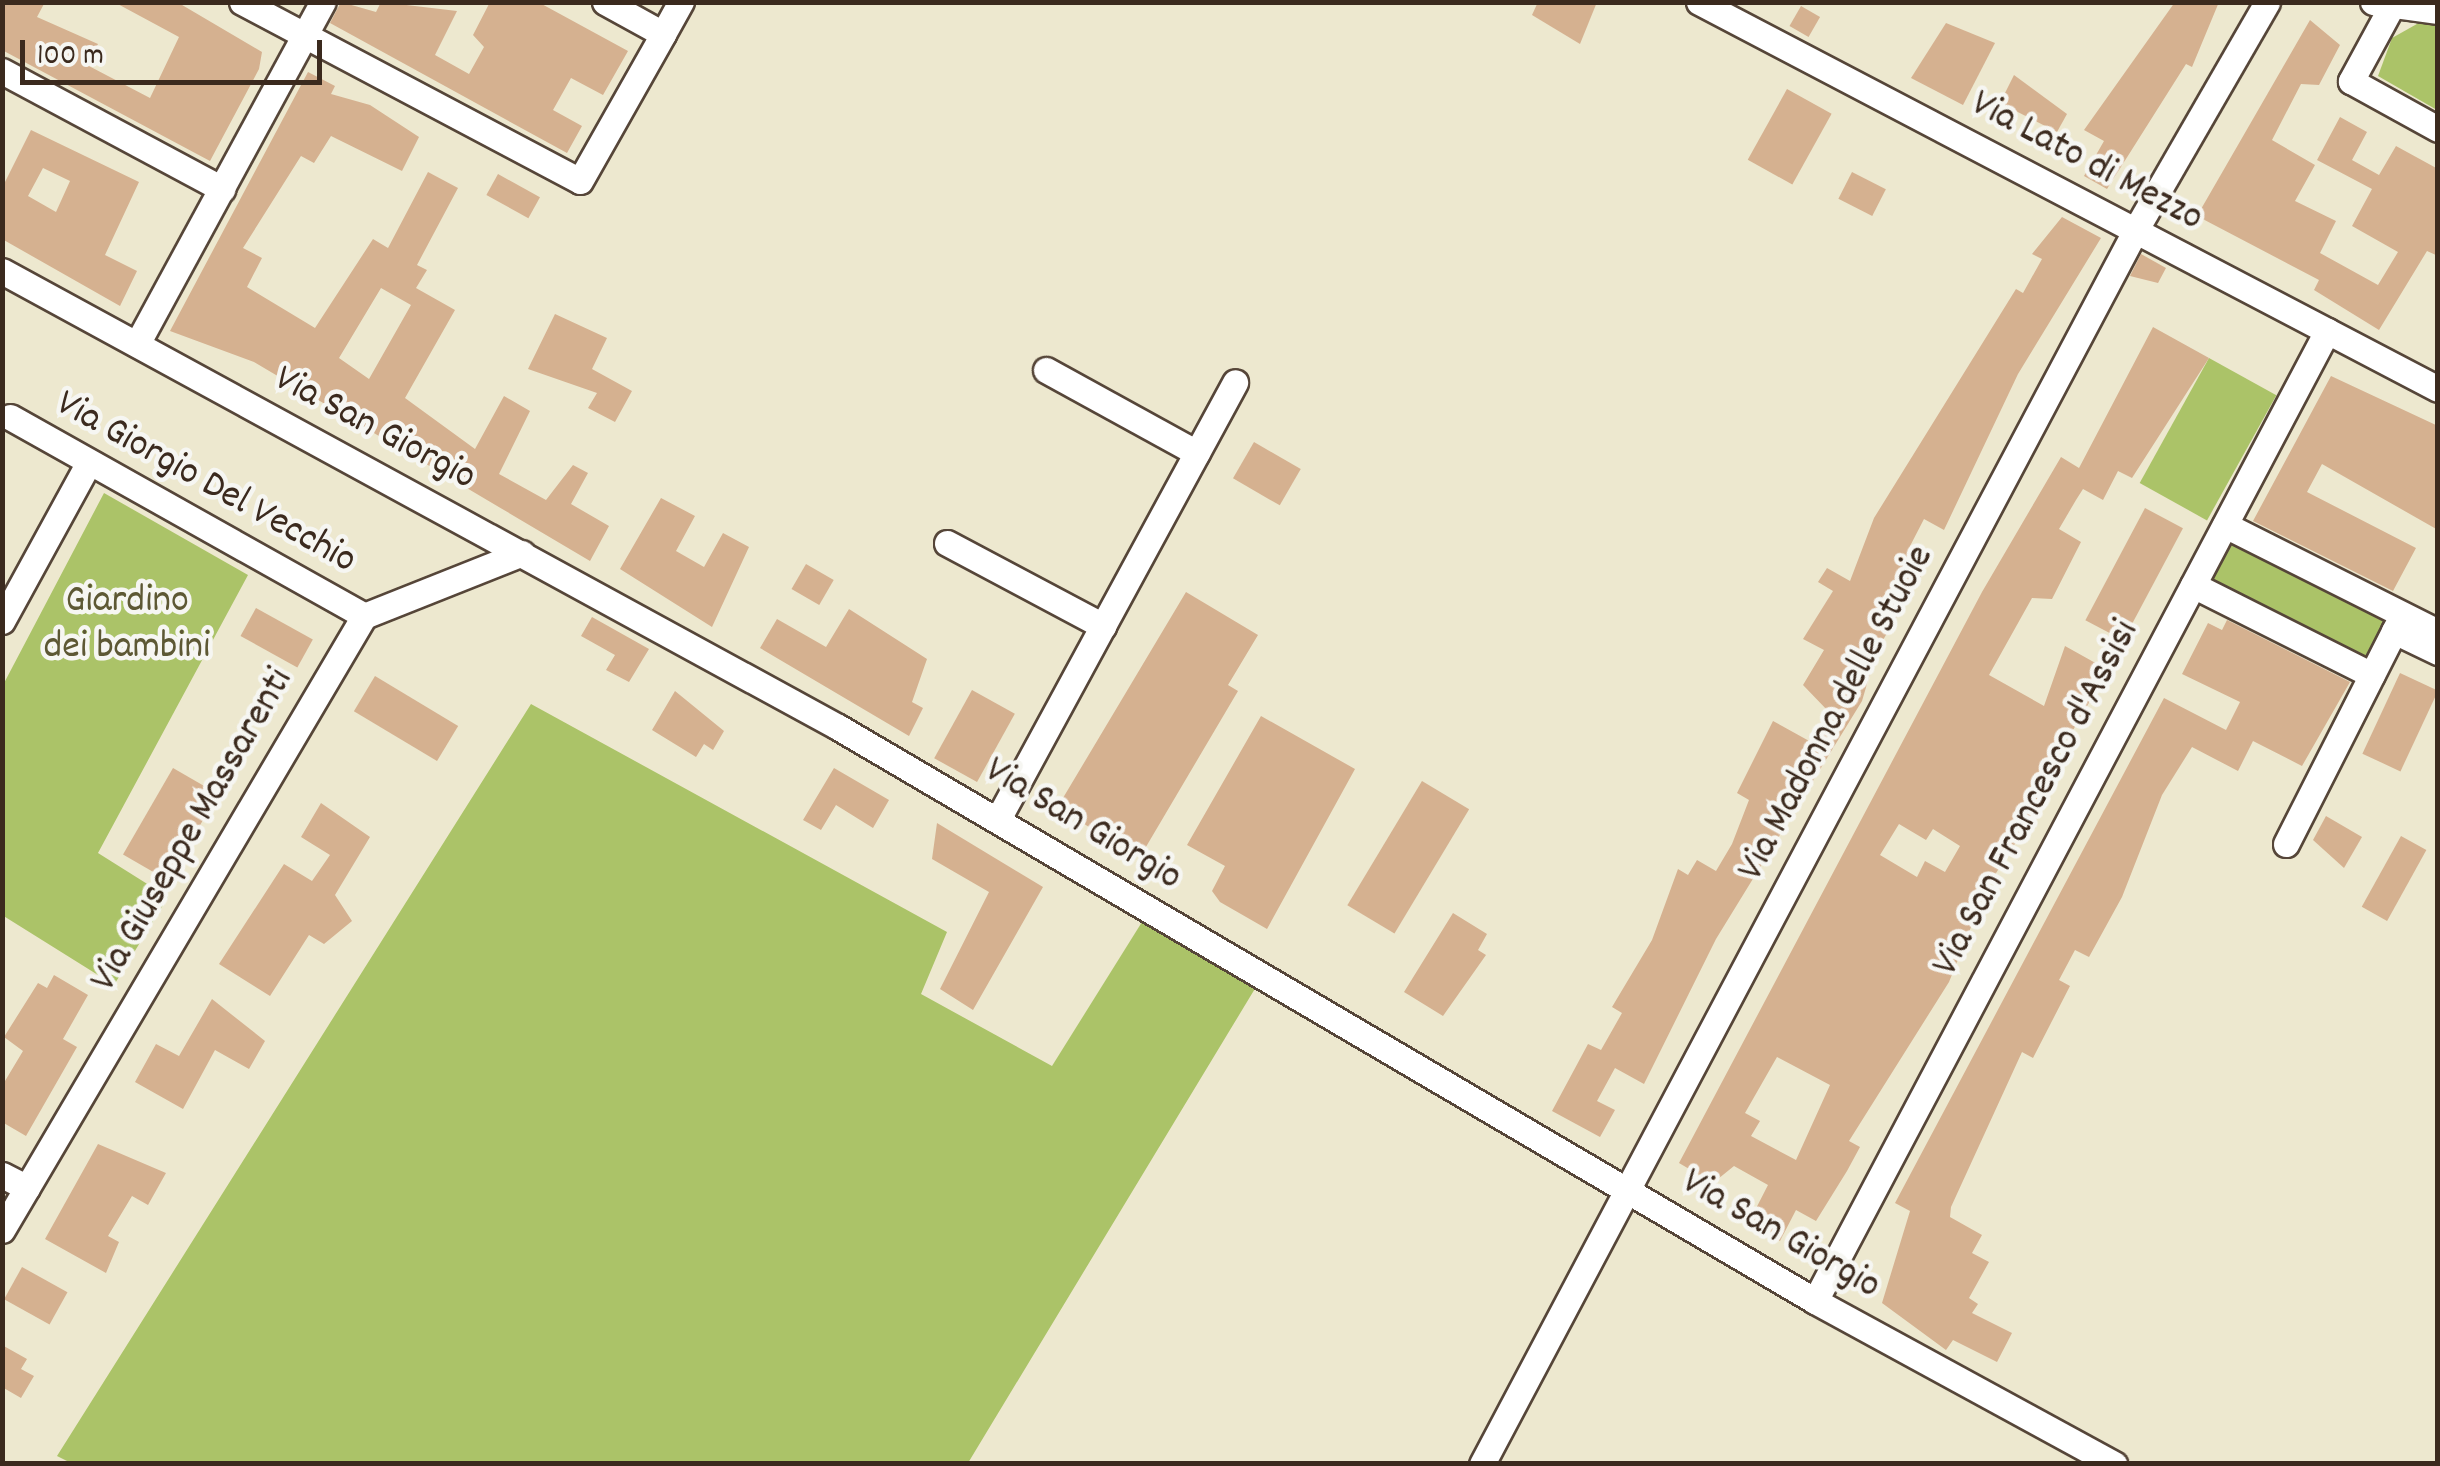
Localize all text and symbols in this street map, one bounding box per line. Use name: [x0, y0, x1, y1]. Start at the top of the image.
scale bar: [25, 20, 328, 82]
text: 100 m: [37, 36, 104, 79]
street label: Via Lato di Mezzo: [1962, 82, 2210, 244]
street label: Via San Giorgio: [265, 357, 483, 503]
street label: Via Giorgio Del Vecchio: [47, 382, 363, 586]
street label: Via Madonna delle Stuoie: [1729, 538, 1947, 890]
park label: Giardino dei bambini: [44, 579, 210, 673]
street label: Via San Francesco d'Assisi: [1924, 613, 2152, 985]
street label: Via Giuseppe Massarenti: [82, 661, 306, 1001]
street label: Via San Giorgio: [975, 748, 1189, 904]
street label: Via San Giorgio: [1672, 1160, 1888, 1312]

